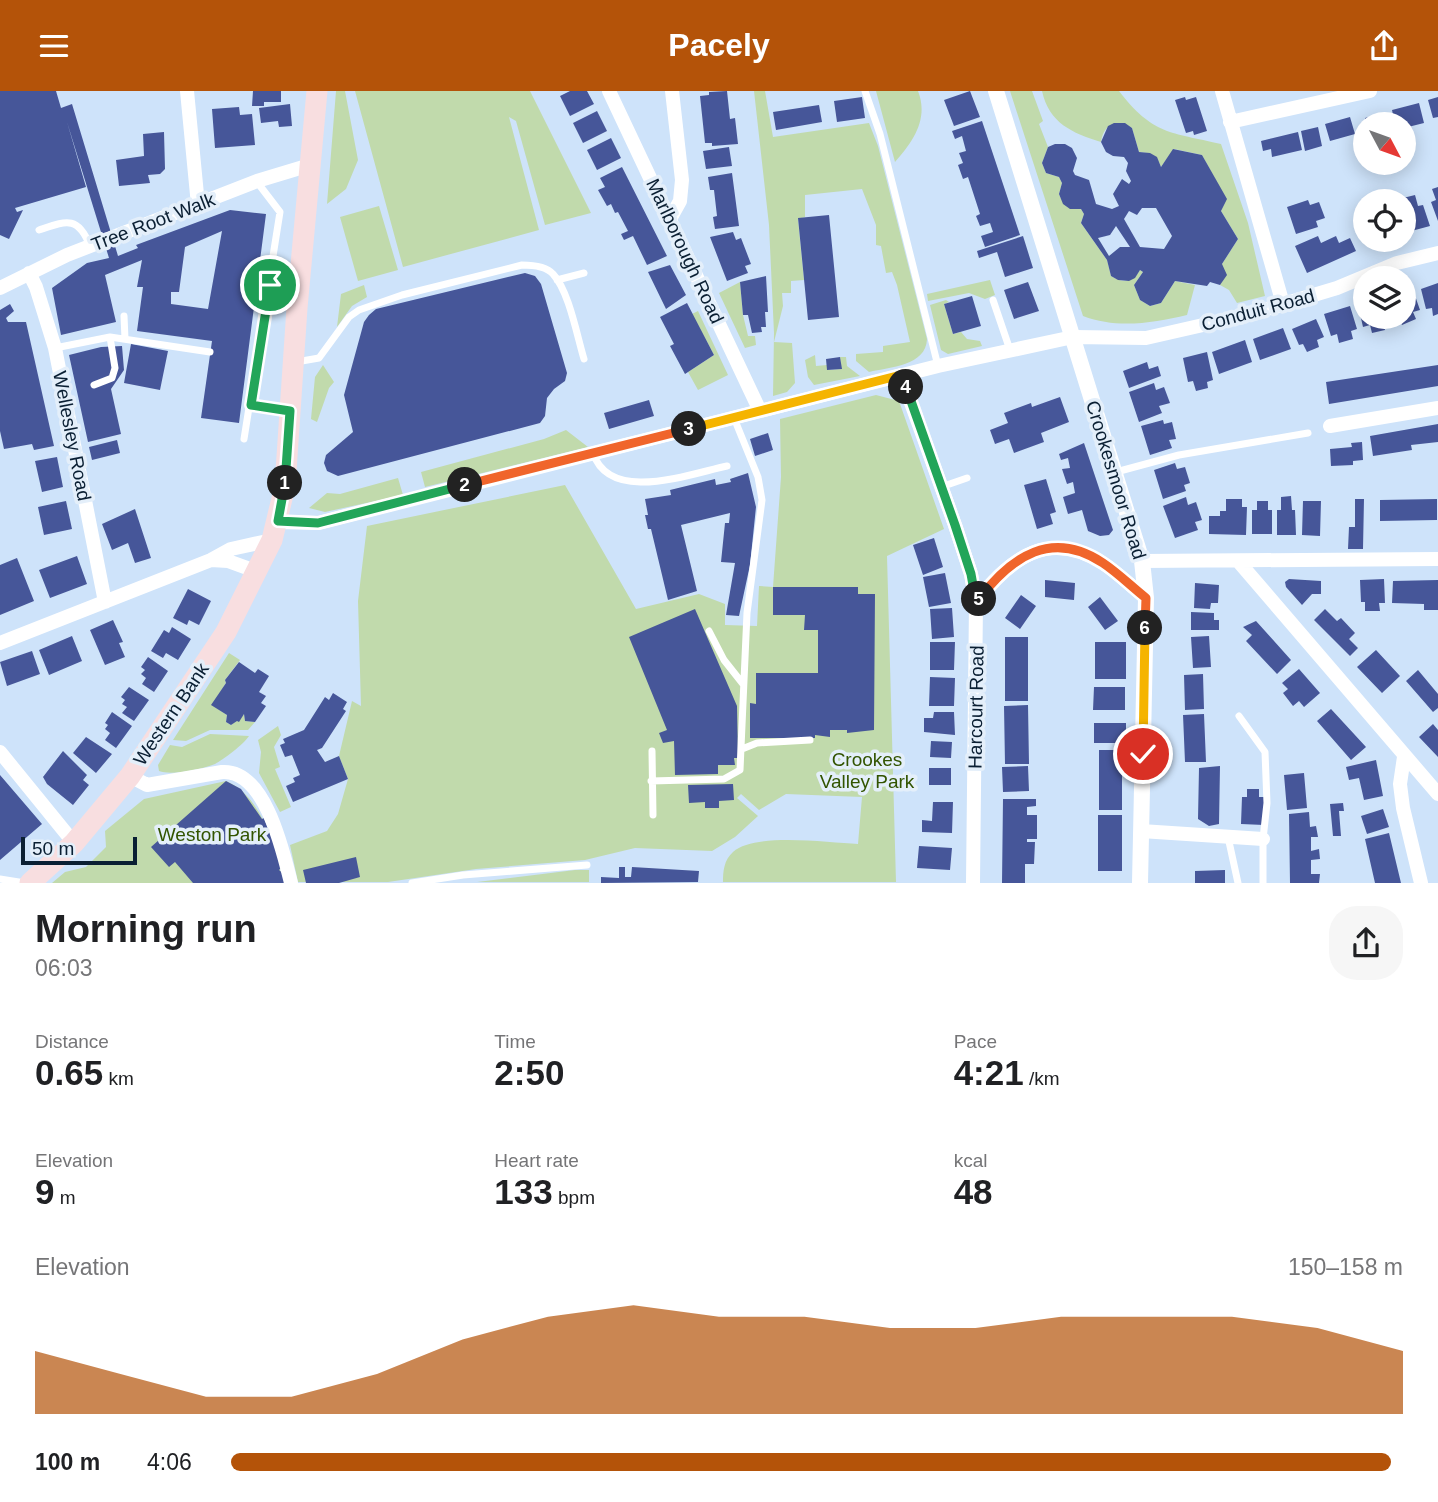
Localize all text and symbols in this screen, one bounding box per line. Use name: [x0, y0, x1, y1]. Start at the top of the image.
icon: menu: [35, 27, 73, 65]
text: Pacely: [668, 27, 770, 63]
icon: share: [1365, 27, 1403, 65]
north arrow: [1353, 112, 1416, 175]
map controls: [1353, 112, 1416, 329]
street label: Marlborough Road: [642, 175, 728, 327]
street label: Tree Root Walk: [88, 189, 218, 255]
button: locate: [1353, 189, 1416, 252]
pin: [240, 255, 300, 315]
icon: arrive: [251, 266, 289, 304]
button: layers: [1353, 266, 1416, 329]
street label: Conduit Road: [1199, 285, 1317, 335]
street label: Wellesley Road: [49, 369, 95, 503]
pin: 4: [888, 369, 923, 405]
text: 4: [900, 376, 911, 397]
street label: Crookesmoor Road: [1082, 398, 1150, 562]
pin: 3: [672, 411, 706, 447]
text: 3: [683, 418, 694, 439]
pin: 1: [268, 465, 302, 501]
pin: 2: [448, 467, 482, 503]
text: 1: [279, 472, 290, 493]
text: 2: [459, 474, 470, 495]
pin: 5: [962, 581, 996, 617]
text: 5: [973, 588, 984, 609]
pin: 6: [1128, 611, 1162, 645]
text: 6: [1139, 617, 1150, 638]
street label: Harcourt Road: [964, 645, 988, 769]
street label: Western Bank: [129, 658, 213, 769]
pin: [1113, 724, 1173, 784]
icon: check: [1124, 735, 1162, 773]
park label: Crookes Valley Park: [820, 749, 915, 792]
park label: Weston Park: [158, 824, 267, 845]
scale bar: [21, 834, 136, 865]
text: 50 m: [32, 838, 74, 859]
button: share: [1329, 906, 1403, 980]
text: Morning run: [35, 908, 257, 950]
text: 06:03: [35, 955, 93, 981]
text: Distance: [35, 1031, 109, 1052]
text: Time: [494, 1031, 536, 1052]
text: Pace: [954, 1031, 997, 1052]
text: 0.65: [35, 1053, 103, 1092]
text: 2:50: [494, 1053, 564, 1092]
text: 4:21: [954, 1053, 1024, 1092]
text: km: [103, 1068, 134, 1089]
text: /km: [1024, 1068, 1060, 1089]
text: Elevation: [35, 1150, 113, 1171]
text: Heart rate: [494, 1150, 579, 1171]
text: kcal: [954, 1150, 987, 1171]
text: 9: [35, 1172, 54, 1211]
text: 133: [494, 1172, 553, 1211]
text: 48: [954, 1172, 993, 1211]
text: m: [54, 1187, 76, 1208]
text: bpm: [553, 1187, 595, 1208]
text: Elevation: [35, 1254, 130, 1280]
text: 150–158 m: [1288, 1254, 1403, 1280]
text: 100 m: [35, 1449, 100, 1475]
text: 4:06: [147, 1449, 192, 1475]

